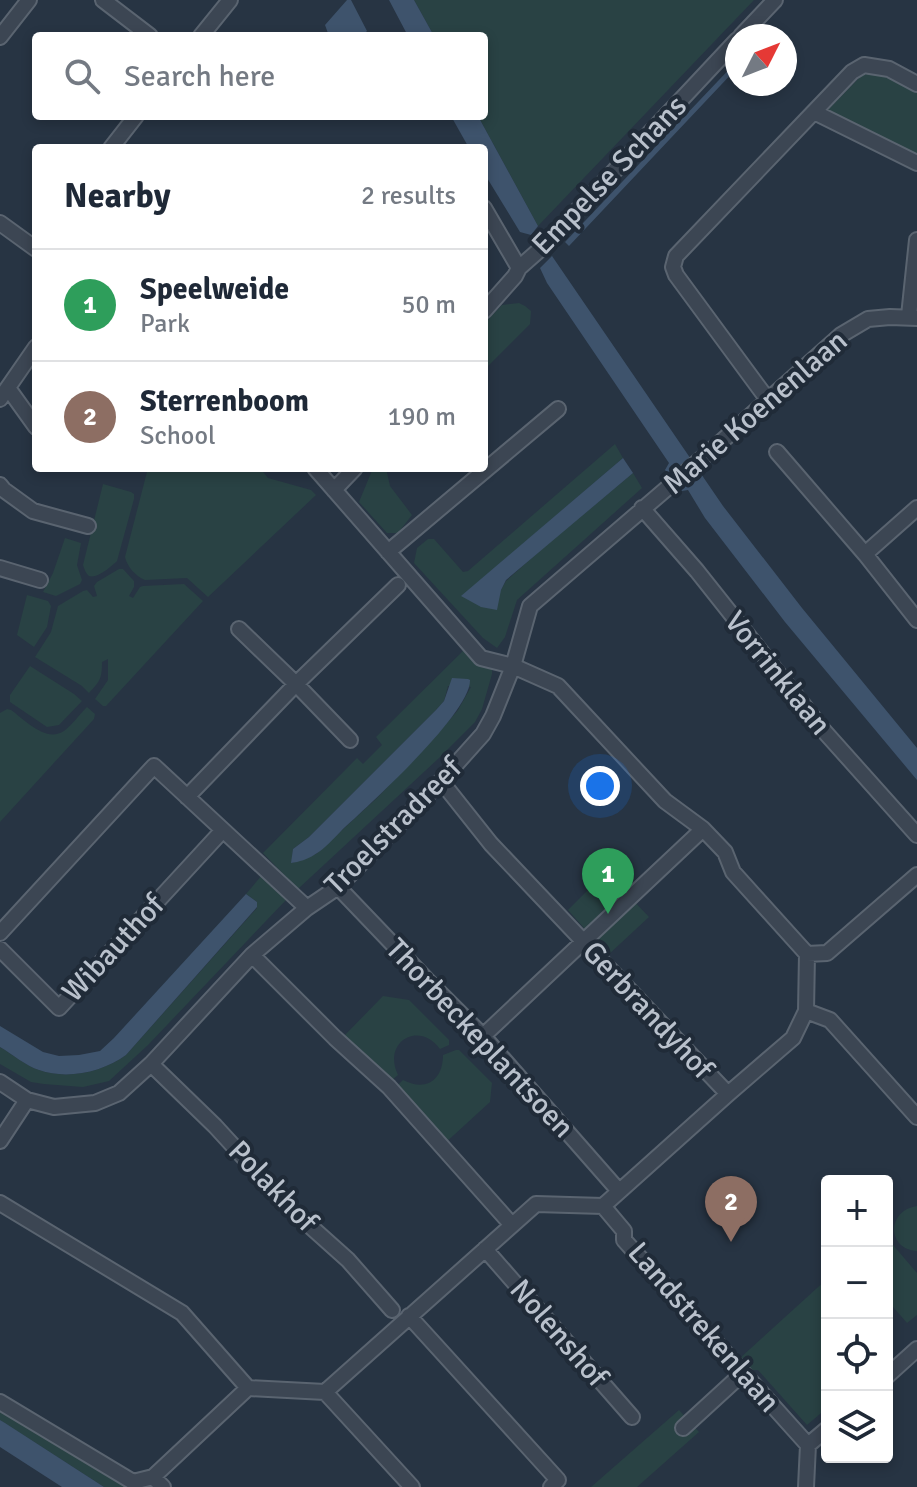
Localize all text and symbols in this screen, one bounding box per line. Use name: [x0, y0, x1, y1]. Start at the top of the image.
north arrow: [725, 24, 797, 96]
search box: [32, 32, 488, 120]
icon: search: [60, 54, 104, 98]
text: Search here: [124, 58, 275, 95]
street label: Empelse Schans: [524, 88, 695, 263]
text: Nearby: [64, 175, 171, 217]
text: 2 results: [361, 180, 456, 212]
text: Speelweide: [140, 271, 289, 308]
text: 1: [83, 289, 97, 321]
text: 50 m: [401, 289, 456, 321]
text: Park: [140, 308, 190, 340]
street label: Marie Koenenlaan: [656, 322, 855, 502]
text: Sterrenboom: [140, 383, 309, 420]
text: 2: [83, 401, 97, 433]
text: 190 m: [387, 401, 456, 433]
text: School: [140, 420, 216, 452]
street label: Vorrinklaan: [716, 604, 839, 743]
street label: Troelstradreef: [317, 749, 471, 903]
your location: [580, 766, 620, 806]
pin: 1: [582, 848, 634, 914]
street label: Wibauthof: [54, 886, 174, 1010]
street label: Thorbeckeplantsoen: [378, 931, 582, 1146]
street label: Gerbrandyhof: [574, 934, 722, 1088]
street label: Polakhof: [220, 1133, 326, 1241]
map controls: [821, 1175, 893, 1463]
button: +: [821, 1175, 893, 1247]
pin: 2: [705, 1176, 757, 1242]
street label: Landstrekenlaan: [620, 1235, 788, 1420]
button: −: [821, 1247, 893, 1319]
street label: Nolenshof: [502, 1272, 617, 1396]
button: locate: [821, 1319, 893, 1391]
button: layers: [821, 1391, 893, 1463]

